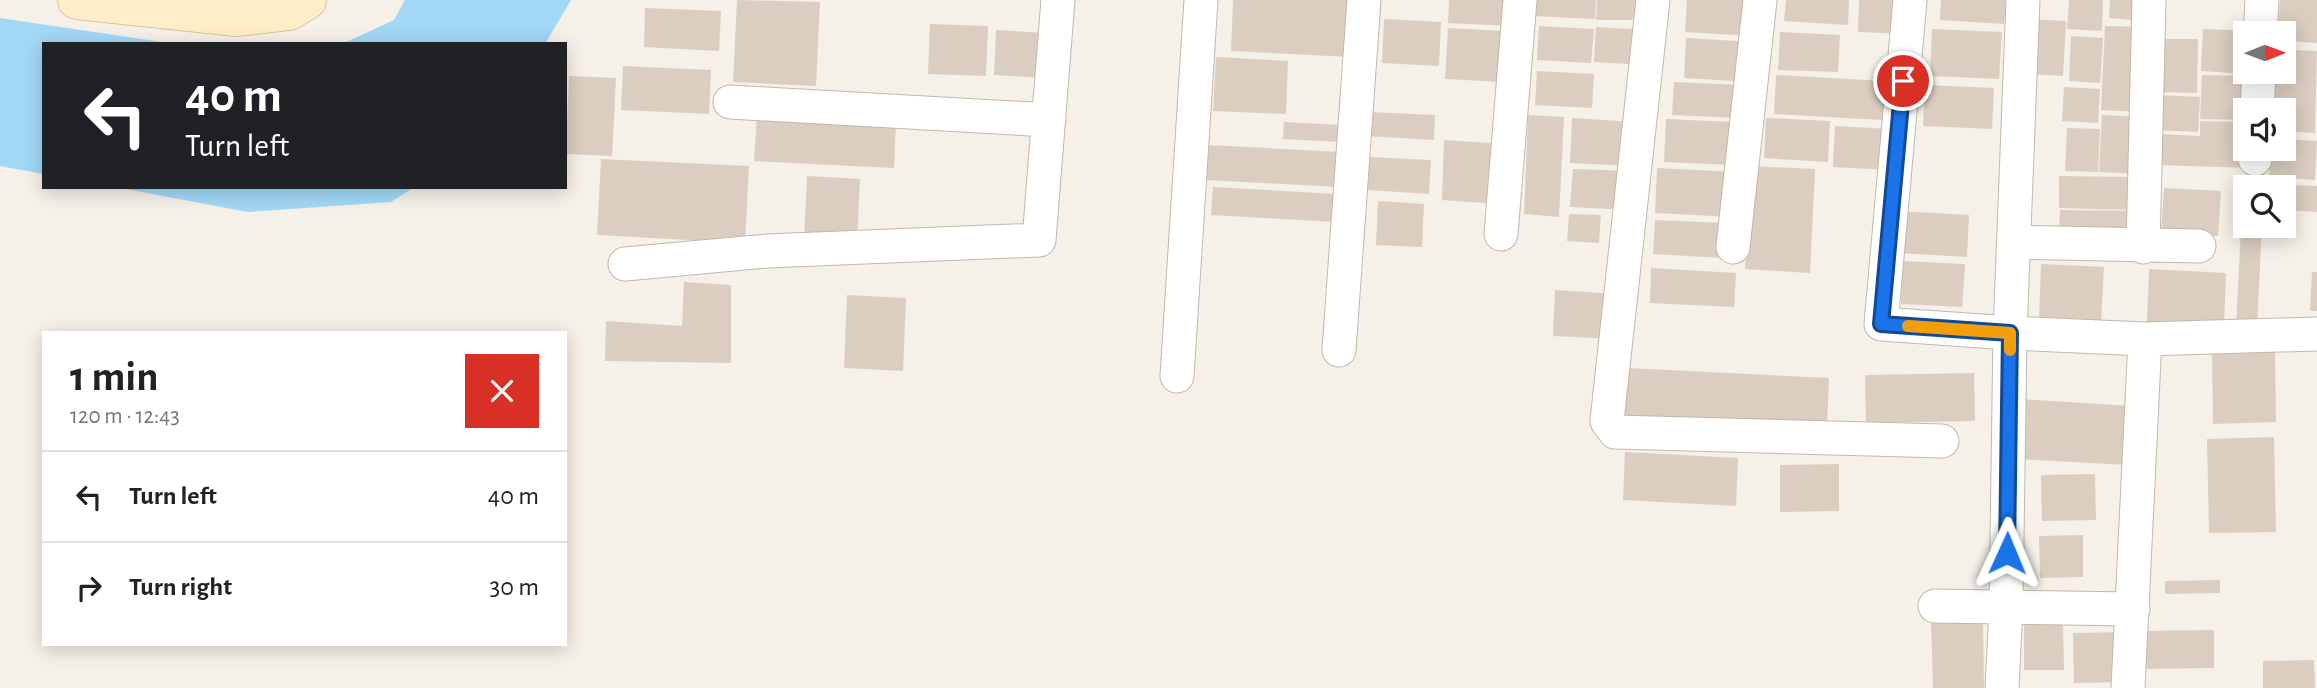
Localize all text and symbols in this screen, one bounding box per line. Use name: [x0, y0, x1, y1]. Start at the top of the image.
north arrow: [2233, 21, 2296, 84]
map controls: [2233, 21, 2296, 238]
pin: [1873, 51, 1933, 111]
icon: arrive: [1884, 62, 1922, 100]
icon: left: [70, 70, 161, 161]
text: 40 m: [185, 72, 282, 121]
button: sound: [2233, 98, 2296, 161]
text: Turn left: [185, 130, 289, 162]
button: search: [2233, 175, 2296, 238]
button: close: [465, 354, 539, 428]
text: 1 min: [70, 356, 159, 398]
text: 120 m · 12:43: [70, 405, 180, 428]
icon: left: [70, 478, 108, 516]
text: Turn left: [129, 483, 217, 509]
text: 40 m: [488, 483, 539, 509]
position arrow: [1970, 516, 2044, 590]
icon: right: [70, 569, 108, 607]
text: Turn right: [129, 574, 232, 600]
text: 30 m: [489, 574, 539, 600]

